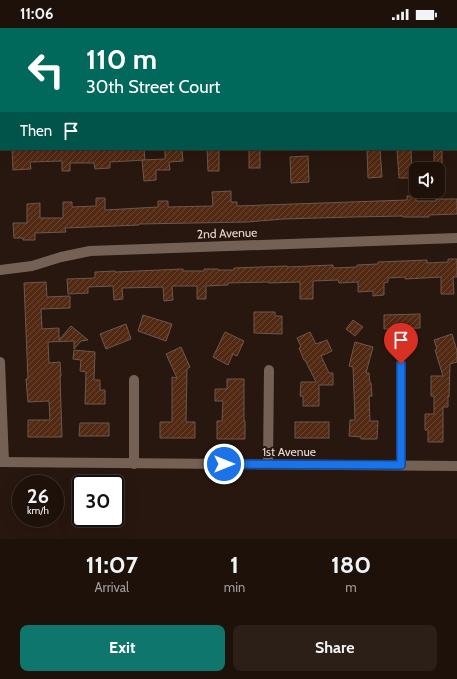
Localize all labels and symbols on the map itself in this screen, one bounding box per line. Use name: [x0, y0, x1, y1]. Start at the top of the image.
street label: 2nd Avenue: [197, 224, 257, 242]
pin: [384, 323, 418, 364]
position arrow: [203, 443, 245, 485]
street label: 1st Avenue: [262, 444, 316, 459]
speed limit sign: 30: [72, 475, 124, 527]

